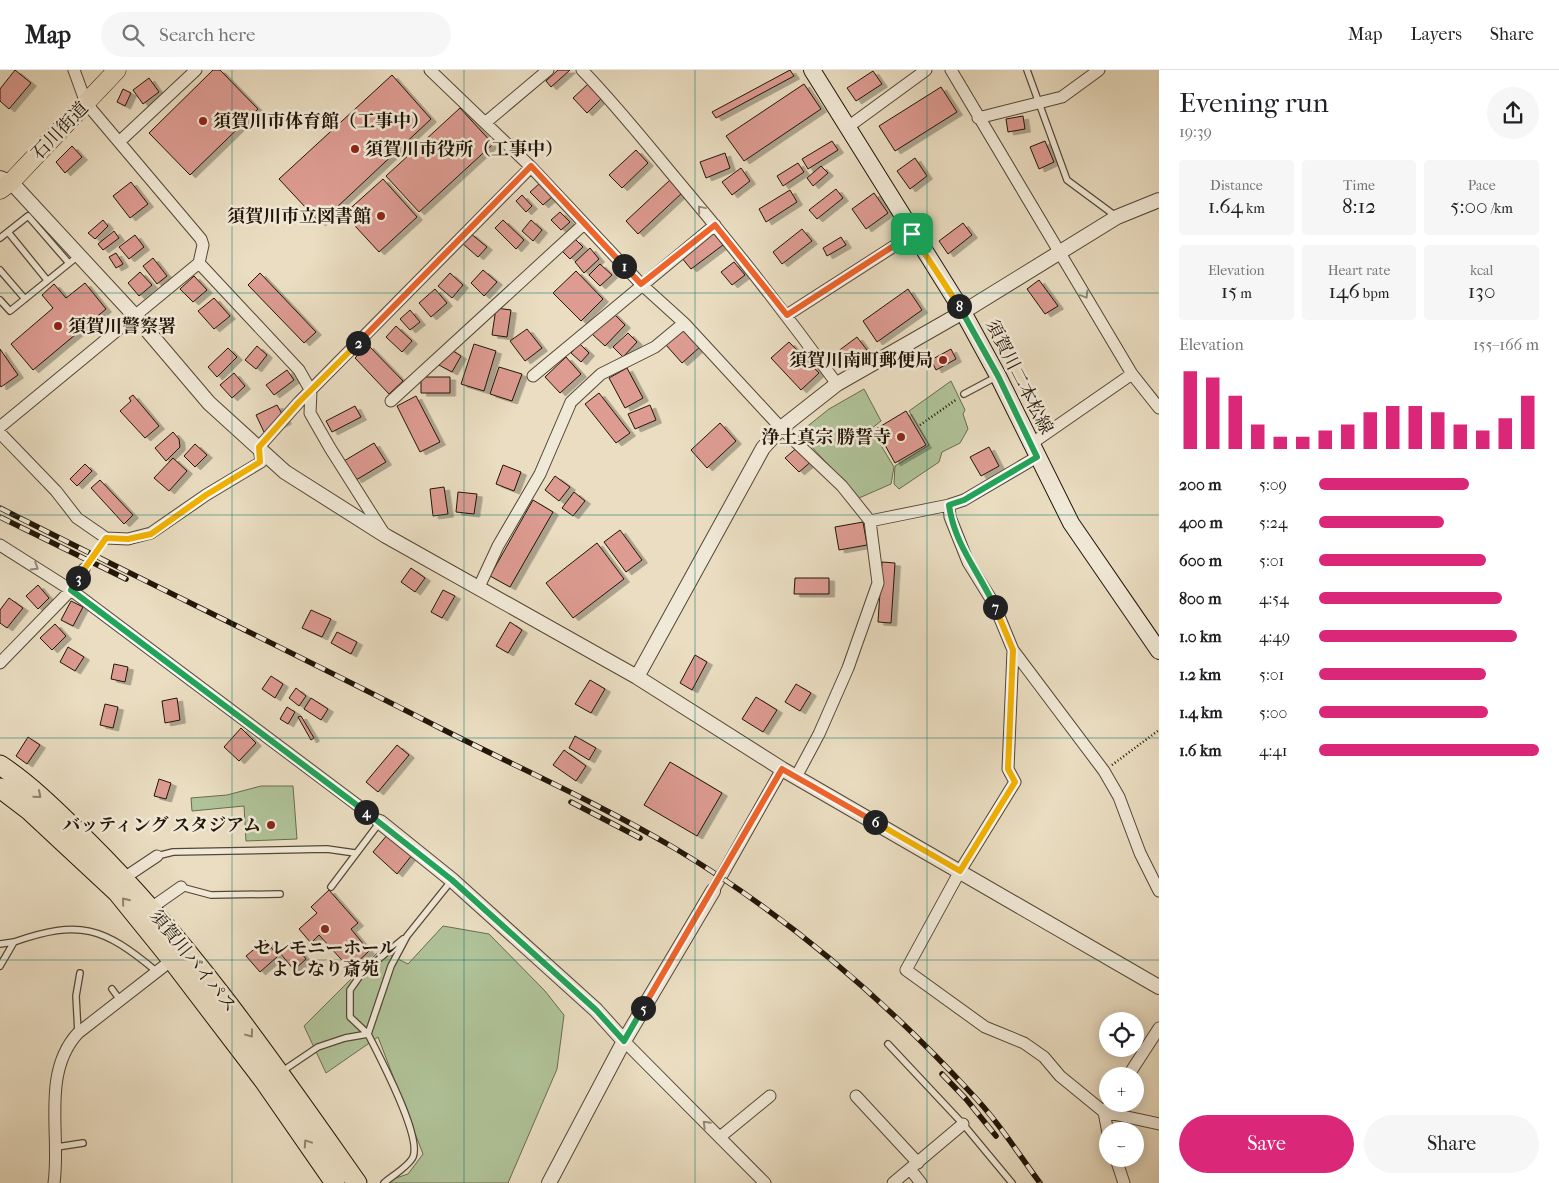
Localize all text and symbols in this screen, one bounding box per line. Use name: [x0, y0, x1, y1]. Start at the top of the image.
search box: [101, 12, 451, 57]
text: Map: [25, 21, 71, 49]
icon: search: [119, 21, 147, 49]
text: Search here: [159, 24, 255, 46]
text: Map: [1348, 24, 1382, 45]
text: Layers: [1410, 24, 1462, 45]
text: Share: [1490, 24, 1534, 45]
text: Evening run: [1179, 86, 1329, 119]
button: share: [1487, 87, 1539, 139]
street label: 石川街道: [27, 98, 93, 164]
place label: 須賀川市体育館（工事中）: [213, 111, 429, 132]
marker: 須賀川市体育館（工事中）: [197, 115, 209, 127]
text: 19:39: [1179, 122, 1212, 141]
place label: 須賀川市役所（工事中）: [365, 139, 563, 160]
marker: 須賀川市役所（工事中）: [349, 143, 361, 155]
text: Distance: [1210, 177, 1263, 194]
text: Time: [1343, 177, 1375, 194]
text: Pace: [1468, 177, 1496, 194]
text: 1.64: [1208, 194, 1243, 218]
text: 8:12: [1342, 194, 1376, 218]
text: 5:00: [1450, 194, 1488, 218]
text: km: [1243, 200, 1265, 217]
text: /km: [1488, 200, 1513, 217]
one-way arrow: [698, 205, 707, 214]
place label: 須賀川市立図書館: [227, 206, 371, 227]
marker: 須賀川市立図書館: [375, 210, 387, 222]
pin: [891, 213, 933, 255]
icon: arrive: [898, 220, 926, 248]
pin: 1: [612, 254, 636, 278]
text: 1: [622, 258, 627, 275]
text: Elevation: [1208, 262, 1265, 279]
text: Heart rate: [1328, 262, 1390, 279]
text: kcal: [1470, 262, 1493, 279]
text: 15: [1221, 279, 1237, 303]
text: 146: [1329, 279, 1360, 303]
text: 130: [1468, 279, 1496, 303]
text: m: [1237, 285, 1252, 302]
text: bpm: [1360, 285, 1389, 302]
one-way arrow: [1078, 289, 1088, 298]
pin: 8: [946, 294, 972, 318]
text: 8: [956, 298, 963, 315]
place label: 須賀川警察署: [68, 316, 176, 337]
street label: 須賀川二本松線: [981, 316, 1057, 438]
marker: 須賀川警察署: [52, 320, 64, 332]
pin: 2: [346, 330, 370, 356]
text: 2: [355, 335, 362, 352]
text: Elevation: [1179, 335, 1244, 354]
text: 155–166 m: [1473, 335, 1539, 354]
place label: 須賀川南町郵便局: [789, 350, 933, 371]
marker: 須賀川南町郵便局: [937, 354, 949, 366]
place label: 浄土真宗 勝誓寺: [761, 427, 891, 448]
marker: 浄土真宗 勝誓寺: [895, 431, 907, 443]
text: 200 m: [1179, 475, 1222, 494]
text: 5:09: [1259, 475, 1287, 494]
text: 400 m: [1179, 513, 1223, 532]
text: 5:24: [1259, 513, 1287, 532]
text: 600 m: [1179, 551, 1222, 570]
text: 5:01: [1259, 551, 1284, 570]
one-way arrow: [30, 561, 39, 571]
pin: 3: [66, 566, 90, 590]
text: 3: [76, 570, 81, 587]
text: 800 m: [1179, 589, 1221, 608]
text: 4:54: [1259, 589, 1289, 608]
pin: 7: [982, 594, 1008, 620]
text: 7: [992, 599, 999, 616]
text: 1.0 km: [1179, 627, 1222, 646]
text: 4:49: [1259, 627, 1290, 646]
text: 1.2 km: [1179, 665, 1221, 684]
text: 5:01: [1259, 665, 1284, 684]
text: 1.4 km: [1179, 703, 1223, 722]
text: 5:00: [1259, 703, 1287, 722]
text: 1.6 km: [1179, 741, 1221, 760]
text: 4:41: [1259, 741, 1287, 760]
one-way arrow: [32, 790, 41, 798]
pin: 4: [354, 800, 378, 824]
text: 4: [362, 804, 371, 821]
pin: 6: [862, 810, 888, 834]
text: 6: [872, 814, 879, 831]
place label: バッティング スタジアム: [62, 815, 261, 836]
marker: バッティング スタジアム: [265, 819, 277, 831]
one-way arrow: [121, 898, 130, 907]
street label: 須賀川バイパス: [145, 906, 241, 1016]
marker: セレモニーホール よしなり斎苑: [319, 923, 331, 935]
place label: セレモニーホール よしなり斎苑: [253, 938, 397, 980]
pin: 5: [630, 996, 656, 1020]
text: 5: [640, 1000, 647, 1017]
map controls: [1099, 1012, 1144, 1167]
button: locate: [1099, 1012, 1144, 1057]
one-way arrow: [244, 1028, 253, 1038]
button: +: [1099, 1067, 1144, 1112]
button: Save: [1179, 1115, 1354, 1173]
button: Share: [1364, 1115, 1539, 1173]
one-way arrow: [703, 1121, 712, 1130]
button: −: [1099, 1122, 1144, 1167]
one-way arrow: [304, 1139, 313, 1149]

